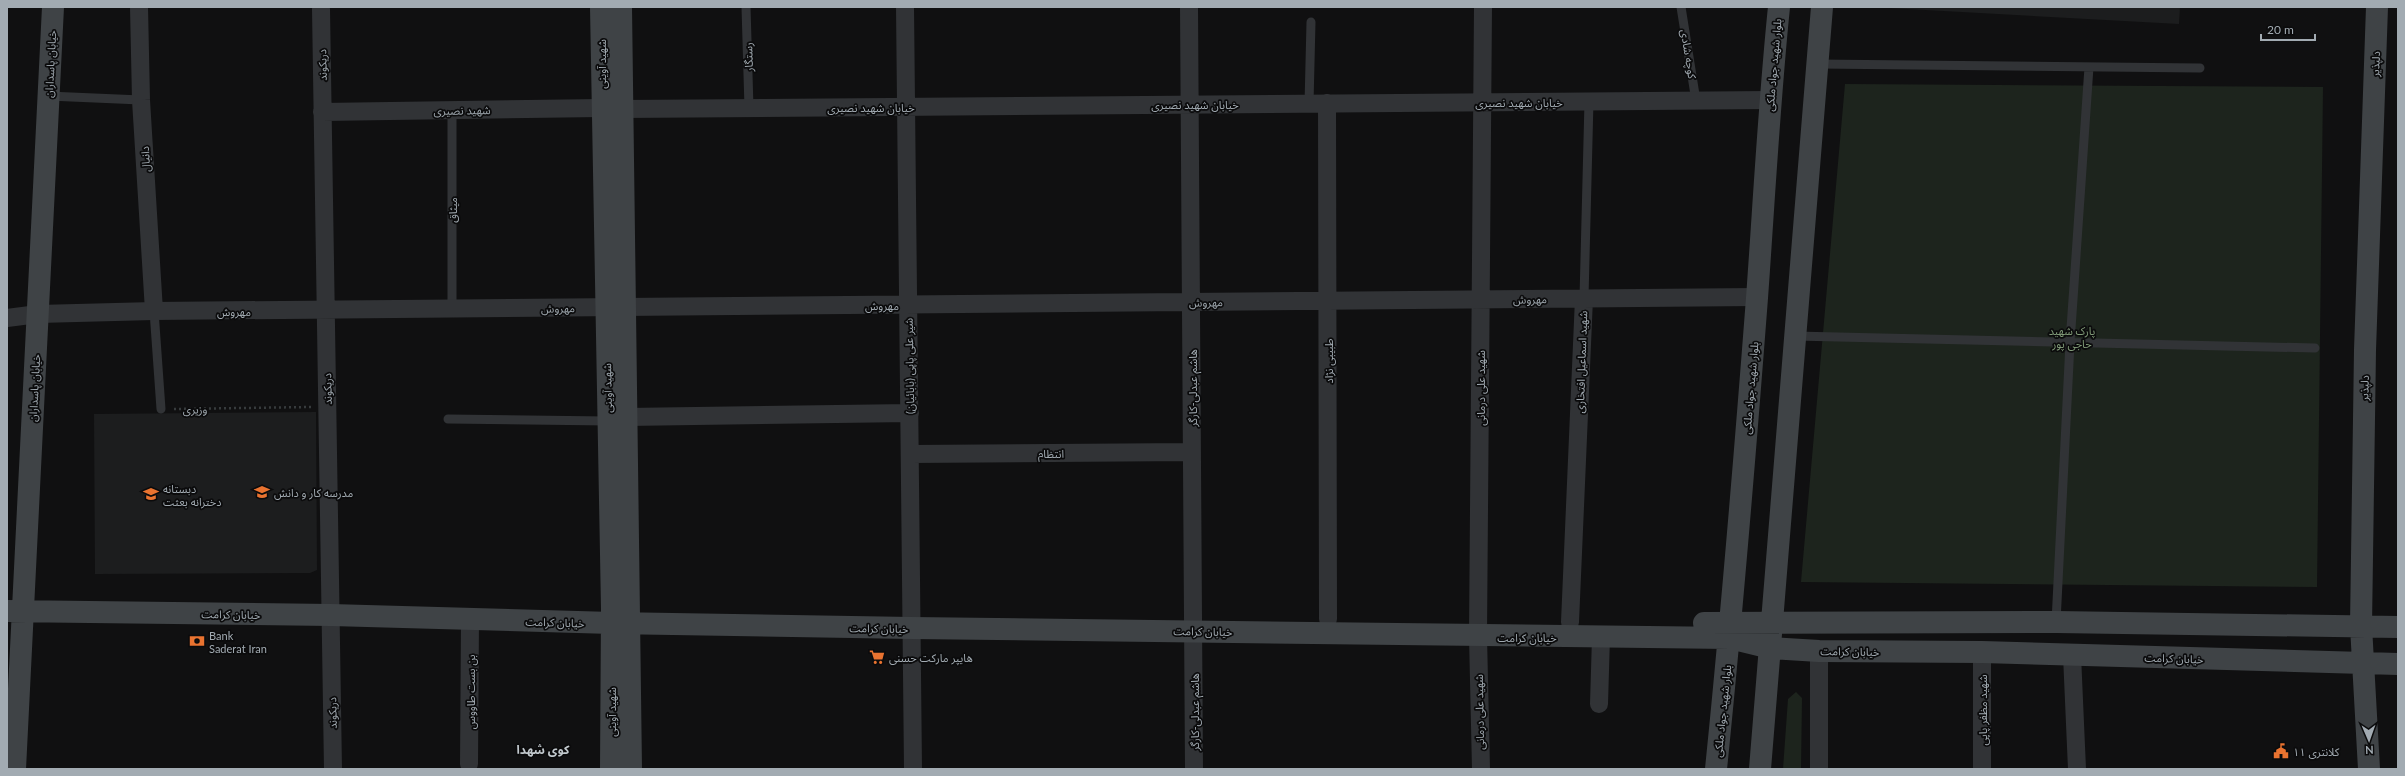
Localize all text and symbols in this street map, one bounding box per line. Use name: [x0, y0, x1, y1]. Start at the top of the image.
scale bar: [2261, 16, 2315, 42]
street label: بلوار شهید جواد ملکی: [1762, 18, 1785, 112]
text: 20 m: [2267, 22, 2294, 37]
street label: کوچه شادی: [1677, 28, 1699, 80]
street label: خیابان پاسداران: [42, 29, 60, 98]
street label: شهید آوینی: [595, 39, 609, 89]
street label: رستگار: [741, 42, 756, 73]
street label: دریکوند: [315, 49, 330, 81]
street label: دلپذیر: [2368, 51, 2384, 78]
street label: خیابان شهید نصیری: [1475, 96, 1563, 110]
street label: خیابان شهید نصیری: [1151, 98, 1239, 112]
street label: خیابان شهید نصیری: [827, 101, 915, 115]
street label: شهید نصیری: [433, 103, 491, 118]
street label: دانیال: [138, 146, 153, 172]
street label: میثاق: [446, 197, 460, 223]
street label: مهروش: [1513, 292, 1547, 307]
street label: مهروش: [1189, 295, 1223, 310]
street label: مهروش: [865, 299, 899, 313]
street label: مهروش: [541, 301, 575, 316]
street label: مهروش: [217, 305, 251, 319]
street label: شهید اسماعیل افتخاری: [1573, 310, 1590, 413]
street label: شیر علی پاپی (بابائیان): [902, 317, 918, 414]
park label: پارک شهید حاجی پور: [2049, 324, 2095, 352]
street label: طبیبی نژاد: [1322, 339, 1336, 383]
street label: بلوار شهید جواد ملکی: [1739, 341, 1762, 435]
street label: هاشم عبدلی-کارگر: [1186, 349, 1202, 428]
street label: شهید علی درمانی: [1474, 350, 1488, 426]
street label: خیابان پاسداران: [26, 353, 44, 422]
street label: شهید آوینی: [600, 363, 615, 413]
street label: دریکوند: [320, 373, 335, 405]
street label: دلپذیر: [2357, 375, 2373, 402]
street label: وزیری: [183, 402, 208, 417]
street label: انتظام: [1038, 447, 1064, 462]
place label: دبستانه دخترانه بعثت: [163, 482, 221, 509]
school or university icon: مدرسه کار و دانش: [253, 483, 271, 501]
school or university icon: دبستانه دخترانه بعثت: [142, 485, 160, 503]
place label: مدرسه کار و دانش: [274, 486, 353, 500]
street label: خیابان کرامت: [201, 607, 261, 622]
street label: خیابان کرامت: [525, 614, 585, 631]
street label: خیابان کرامت: [849, 621, 909, 636]
street label: خیابان کرامت: [1173, 624, 1233, 639]
place label: Bank Saderat Iran: [209, 629, 267, 655]
street label: خیابان کرامت: [1497, 631, 1557, 645]
bank icon: Bank Saderat Iran: [188, 632, 206, 650]
street label: خیابان کرامت: [1820, 644, 1880, 659]
supermarket icon: هایپر مارکت حسنی: [868, 648, 886, 666]
street label: خیابان کرامت: [2144, 650, 2204, 667]
place label: هایپر مارکت حسنی: [889, 651, 973, 666]
street label: بن بست طاووس: [464, 655, 478, 729]
street label: بلوار شهید جواد ملکی: [1711, 664, 1734, 758]
street label: هاشم عبدلی-کارگر: [1188, 673, 1204, 752]
street label: شهید علی درمانی: [1472, 674, 1487, 750]
street label: شهید مظفر پاپی: [1976, 674, 1991, 746]
street label: شهید آوینی: [605, 687, 619, 737]
street label: دریکوند: [325, 697, 340, 729]
north arrow: [2349, 720, 2389, 760]
district label: کوی شهدا: [517, 742, 570, 757]
public building icon: کلانتری ۱۱: [2272, 742, 2290, 760]
text: N: [2365, 744, 2374, 757]
place label: کلانتری ۱۱: [2293, 745, 2340, 759]

